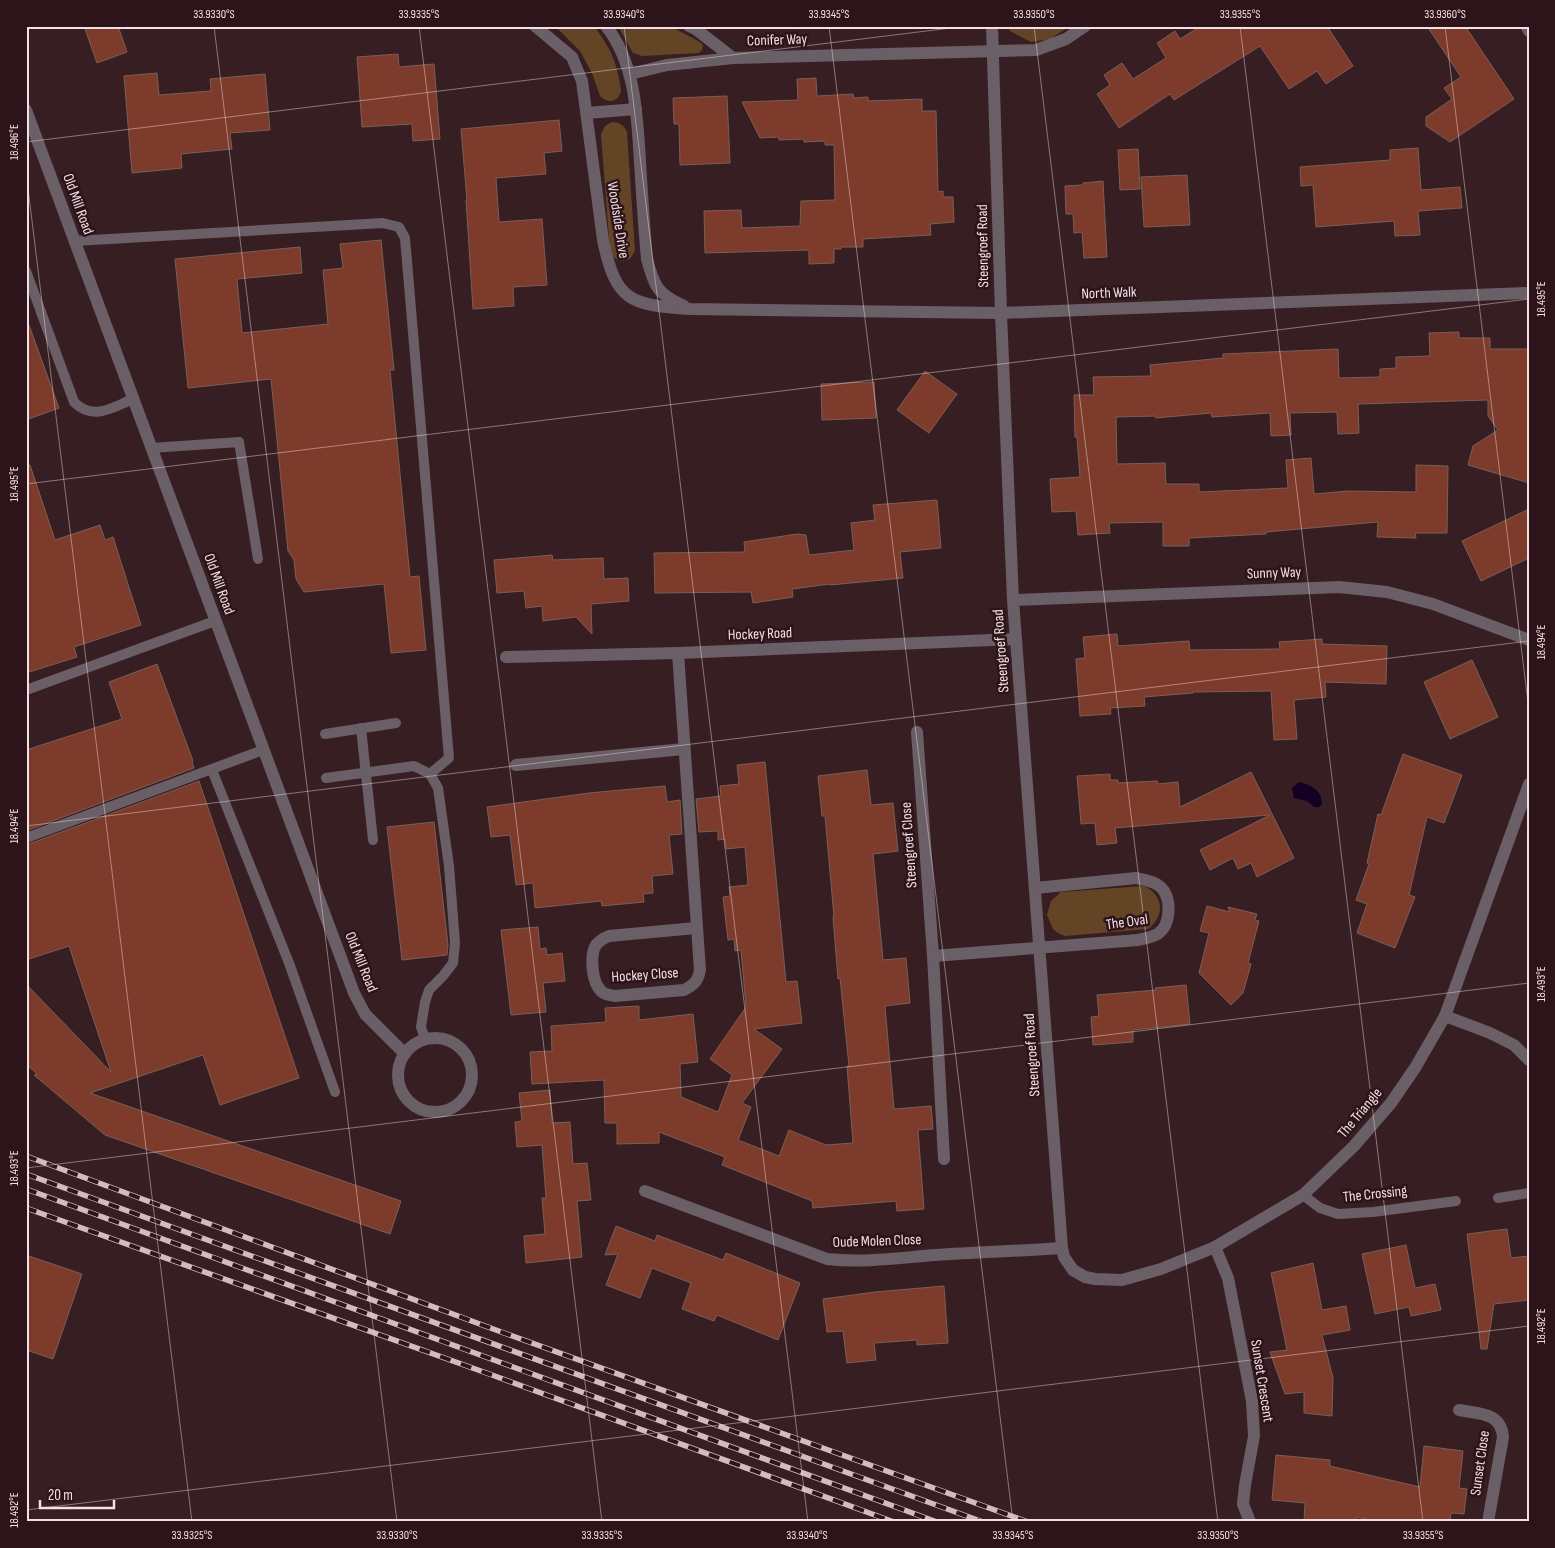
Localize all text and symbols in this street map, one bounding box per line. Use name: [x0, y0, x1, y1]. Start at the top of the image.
text: 33.9330°S: [193, 7, 235, 22]
text: 33.9335°S: [399, 7, 439, 22]
text: 33.9340°S: [603, 7, 645, 22]
text: 33.9345°S: [809, 7, 850, 22]
text: 33.9350°S: [1013, 7, 1055, 22]
text: 33.9355°S: [1220, 7, 1260, 22]
text: 33.9360°S: [1424, 7, 1466, 22]
street label: Conifer Way: [747, 29, 808, 51]
text: 18.496°E: [7, 124, 22, 160]
street label: Old Mill Road: [58, 171, 98, 237]
street label: Woodside Drive: [603, 180, 633, 260]
street label: Steengroef Road: [973, 204, 993, 288]
text: 18.495°E: [1534, 281, 1549, 317]
street label: North Walk: [1081, 283, 1137, 303]
text: 18.495°E: [7, 466, 22, 502]
street label: Old Mill Road: [199, 551, 239, 617]
street label: Sunny Way: [1246, 563, 1302, 583]
street label: Steengroef Road: [989, 609, 1013, 693]
street label: Hockey Road: [727, 623, 793, 645]
text: 18.494°E: [1534, 624, 1549, 660]
street label: Steengroef Close: [897, 801, 921, 889]
text: 18.494°E: [7, 808, 22, 844]
street label: The Oval: [1105, 910, 1149, 934]
street label: Old Mill Road: [340, 929, 382, 995]
street label: Hockey Close: [611, 963, 679, 987]
text: 18.493°E: [1534, 966, 1549, 1002]
street label: Steengroef Road: [1020, 1013, 1044, 1097]
street label: The Triangle: [1333, 1084, 1387, 1142]
text: 18.493°E: [7, 1150, 22, 1186]
street label: The Crossing: [1342, 1181, 1408, 1207]
street label: Oude Molen Close: [832, 1230, 922, 1252]
text: 18.492°E: [1534, 1308, 1549, 1344]
street label: Sunset Crescent: [1246, 1338, 1278, 1424]
street label: Sunset Close: [1466, 1429, 1494, 1497]
scale bar: [40, 1478, 114, 1510]
text: 20 m: [48, 1486, 73, 1505]
text: 18.492°E: [7, 1492, 22, 1528]
text: 33.9325°S: [172, 1528, 212, 1543]
text: 33.9330°S: [376, 1528, 418, 1543]
text: 33.9335°S: [582, 1528, 622, 1543]
text: 33.9340°S: [786, 1528, 828, 1543]
text: 33.9345°S: [993, 1528, 1034, 1543]
text: 33.9350°S: [1197, 1528, 1239, 1543]
text: 33.9355°S: [1403, 1528, 1443, 1543]

